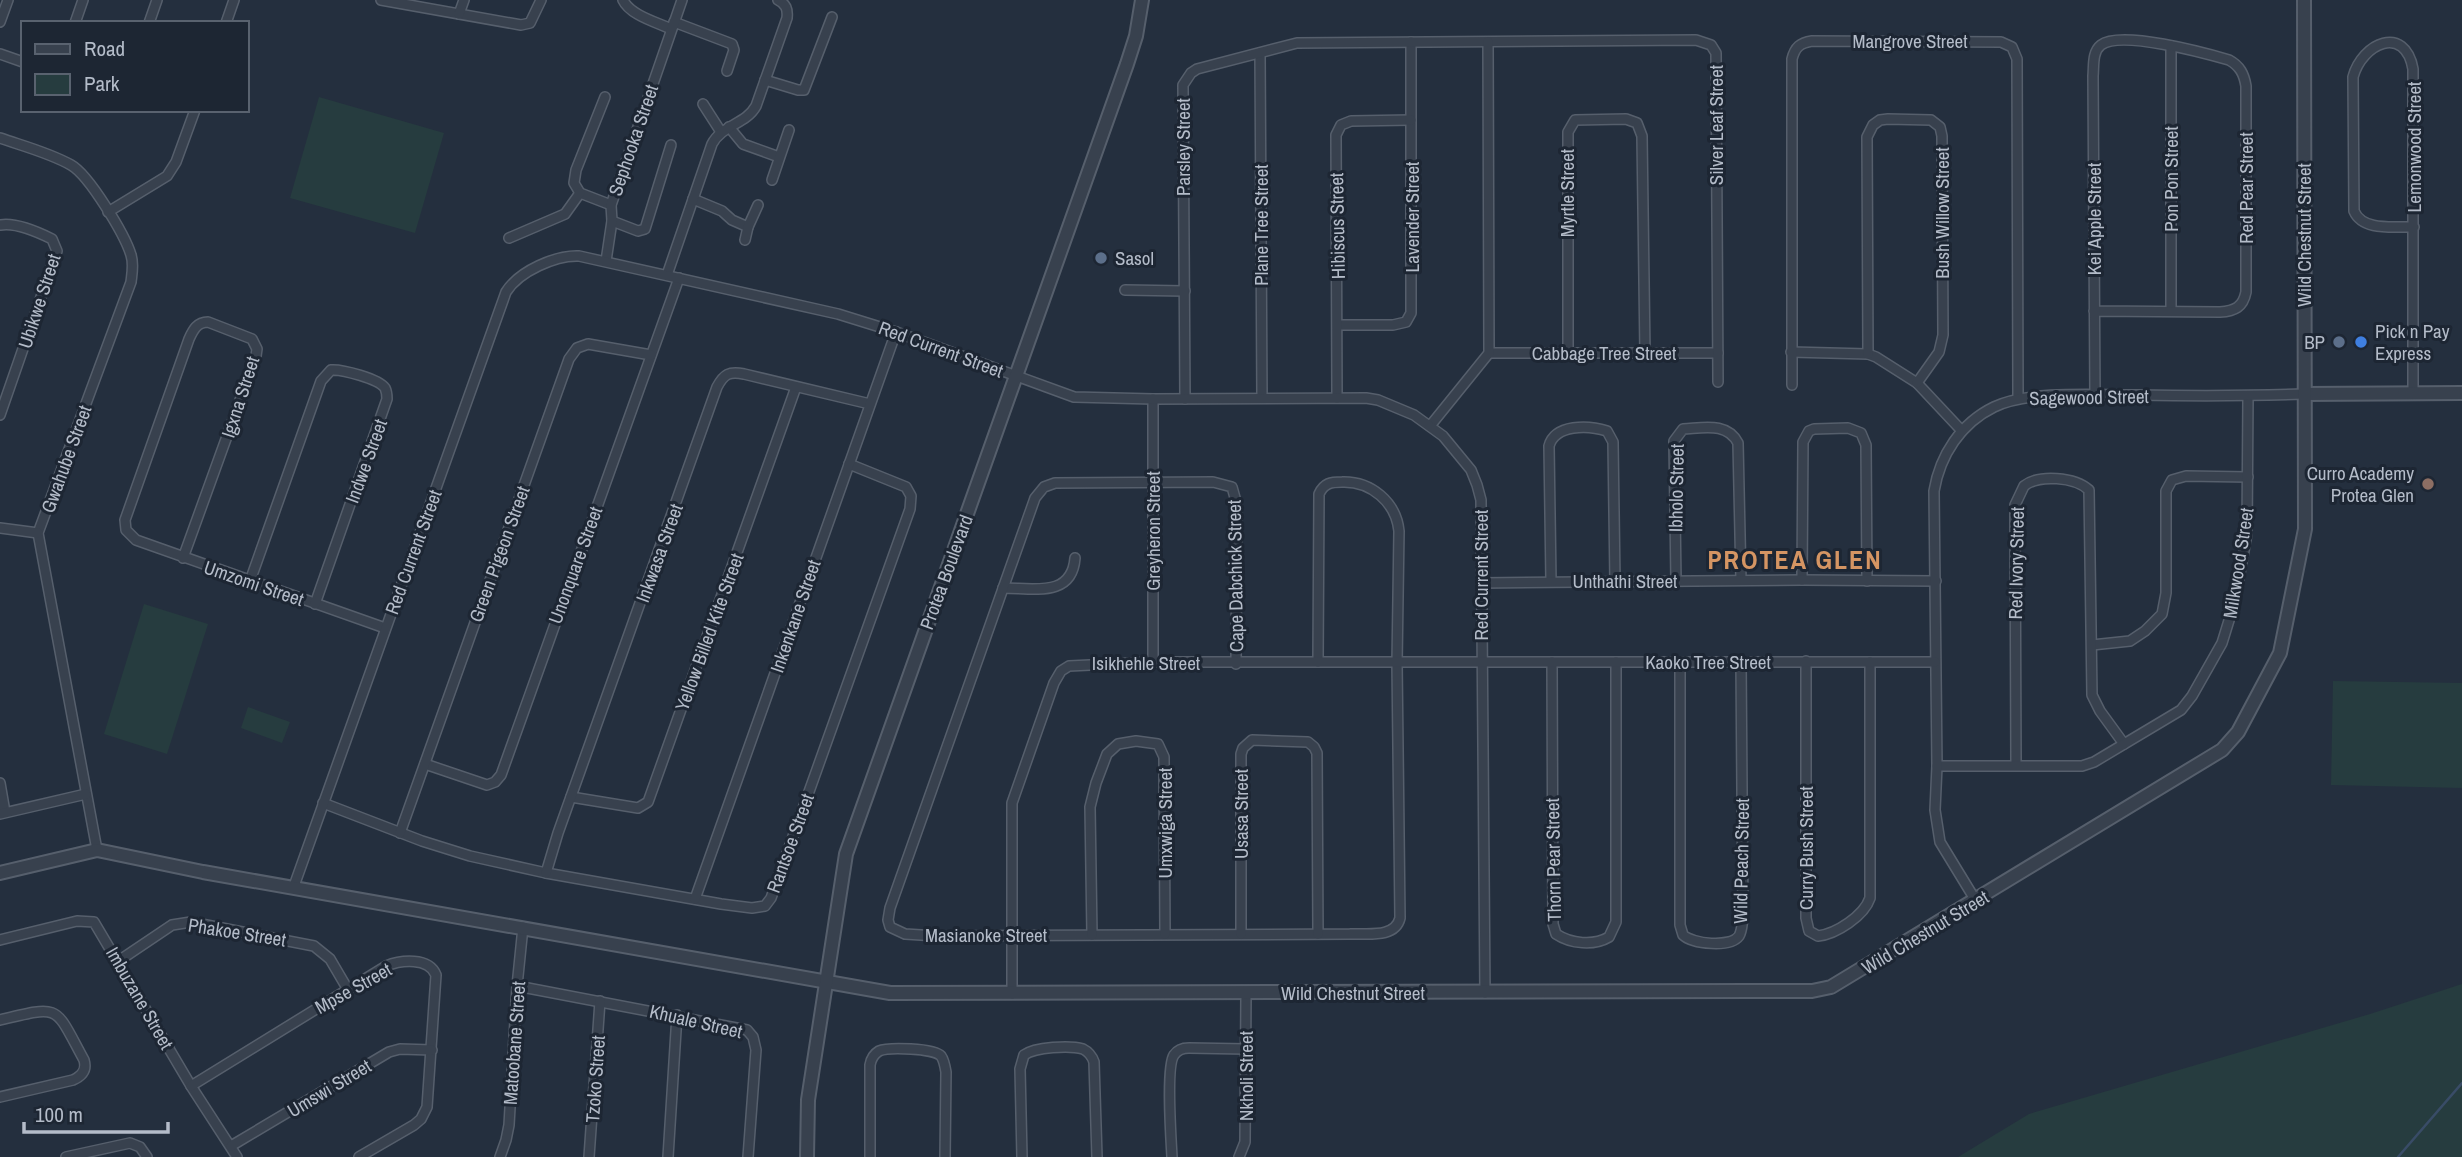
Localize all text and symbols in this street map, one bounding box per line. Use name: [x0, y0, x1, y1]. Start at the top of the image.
legend: [21, 21, 248, 112]
street label: Mangrove Street: [1852, 28, 1968, 54]
text: Road: [84, 34, 125, 63]
street label: Silver Leaf Street: [1703, 64, 1729, 185]
text: Park: [84, 69, 120, 98]
street label: Sephooka Street: [602, 80, 664, 199]
street label: Lemonwood Street: [2401, 81, 2427, 212]
street label: Parsley Street: [1170, 97, 1196, 196]
street label: Pon Pon Street: [2158, 125, 2184, 232]
street label: Red Pear Street: [2233, 131, 2259, 244]
street label: Bush Willow Street: [1929, 147, 1955, 279]
street label: Myrtle Street: [1554, 148, 1580, 237]
street label: Lavender Street: [1399, 161, 1425, 272]
street label: Kei Apple Street: [2081, 162, 2107, 275]
street label: Wild Chestnut Street: [2291, 162, 2317, 307]
street label: Plane Tree Street: [1248, 164, 1274, 286]
street label: Hibiscus Street: [1323, 172, 1351, 279]
place label: Sasol: [1115, 245, 1154, 271]
street label: Ubikwe Street: [12, 250, 67, 352]
marker: Sasol: [1093, 250, 1109, 266]
street label: Red Current Street: [875, 314, 1008, 384]
place label: Pick n Pay Express: [2375, 318, 2450, 366]
place label: BP: [2304, 329, 2325, 355]
marker: BP: [2331, 334, 2347, 350]
marker: Pick n Pay Express: [2353, 334, 2369, 350]
street label: Cabbage Tree Street: [1532, 340, 1677, 366]
street label: Igxna Street: [215, 352, 266, 441]
street label: Sagewood Street: [2029, 383, 2150, 411]
street label: Gwahube Street: [35, 401, 98, 516]
street label: Indwe Street: [339, 415, 393, 507]
street label: Ibholo Street: [1662, 443, 1690, 532]
place label: Curro Academy Protea Glen: [2307, 460, 2414, 508]
street label: Greyheron Street: [1140, 471, 1166, 591]
marker: Curro Academy Protea Glen: [2420, 476, 2436, 492]
street label: Green Pigeon Street: [462, 482, 536, 626]
street label: Red Current Street: [378, 485, 448, 618]
street label: Cape Dabchick Street: [1221, 499, 1249, 652]
street label: Inkwasa Street: [629, 500, 689, 606]
street label: Unonquare Street: [542, 502, 608, 627]
street label: Milkwood Street: [2216, 505, 2260, 620]
street label: Red Ivory Street: [2002, 506, 2030, 620]
street label: Red Current Street: [1468, 509, 1494, 640]
street label: Protea Boulevard: [913, 511, 979, 633]
district label: PROTEA GLEN: [1707, 542, 1883, 577]
street label: Yellow Billed Kite Street: [668, 549, 750, 714]
street label: Umzomi Street: [201, 554, 308, 612]
street label: Inkenkane Street: [764, 555, 827, 676]
street label: Unthathi Street: [1573, 568, 1678, 594]
street label: Kaoko Tree Street: [1645, 649, 1771, 675]
street label: Isikhehle Street: [1092, 650, 1201, 676]
street label: Umxwiga Street: [1152, 767, 1178, 878]
street label: Usasa Street: [1228, 768, 1254, 859]
street label: Curry Bush Street: [1793, 785, 1819, 910]
street label: Rantsoe Street: [760, 789, 820, 896]
street label: Thorn Pear Street: [1539, 797, 1567, 922]
street label: Wild Peach Street: [1727, 797, 1755, 924]
street label: Wild Chestnut Street: [1857, 883, 1994, 980]
street label: Phakoe Street: [186, 911, 288, 953]
street label: Masianoke Street: [925, 922, 1048, 948]
street label: Imbuzane Street: [100, 942, 180, 1055]
street label: Mpse Street: [310, 956, 397, 1020]
street label: Matoobane Street: [497, 980, 531, 1106]
street label: Wild Chestnut Street: [1281, 980, 1426, 1006]
street label: Khuale Street: [647, 998, 746, 1044]
street label: Nkholi Street: [1233, 1030, 1259, 1121]
street label: Tzoko Street: [579, 1034, 611, 1124]
street label: Umswi Street: [282, 1052, 376, 1123]
scale bar: [24, 1090, 168, 1134]
text: 100 m: [35, 1100, 83, 1129]

